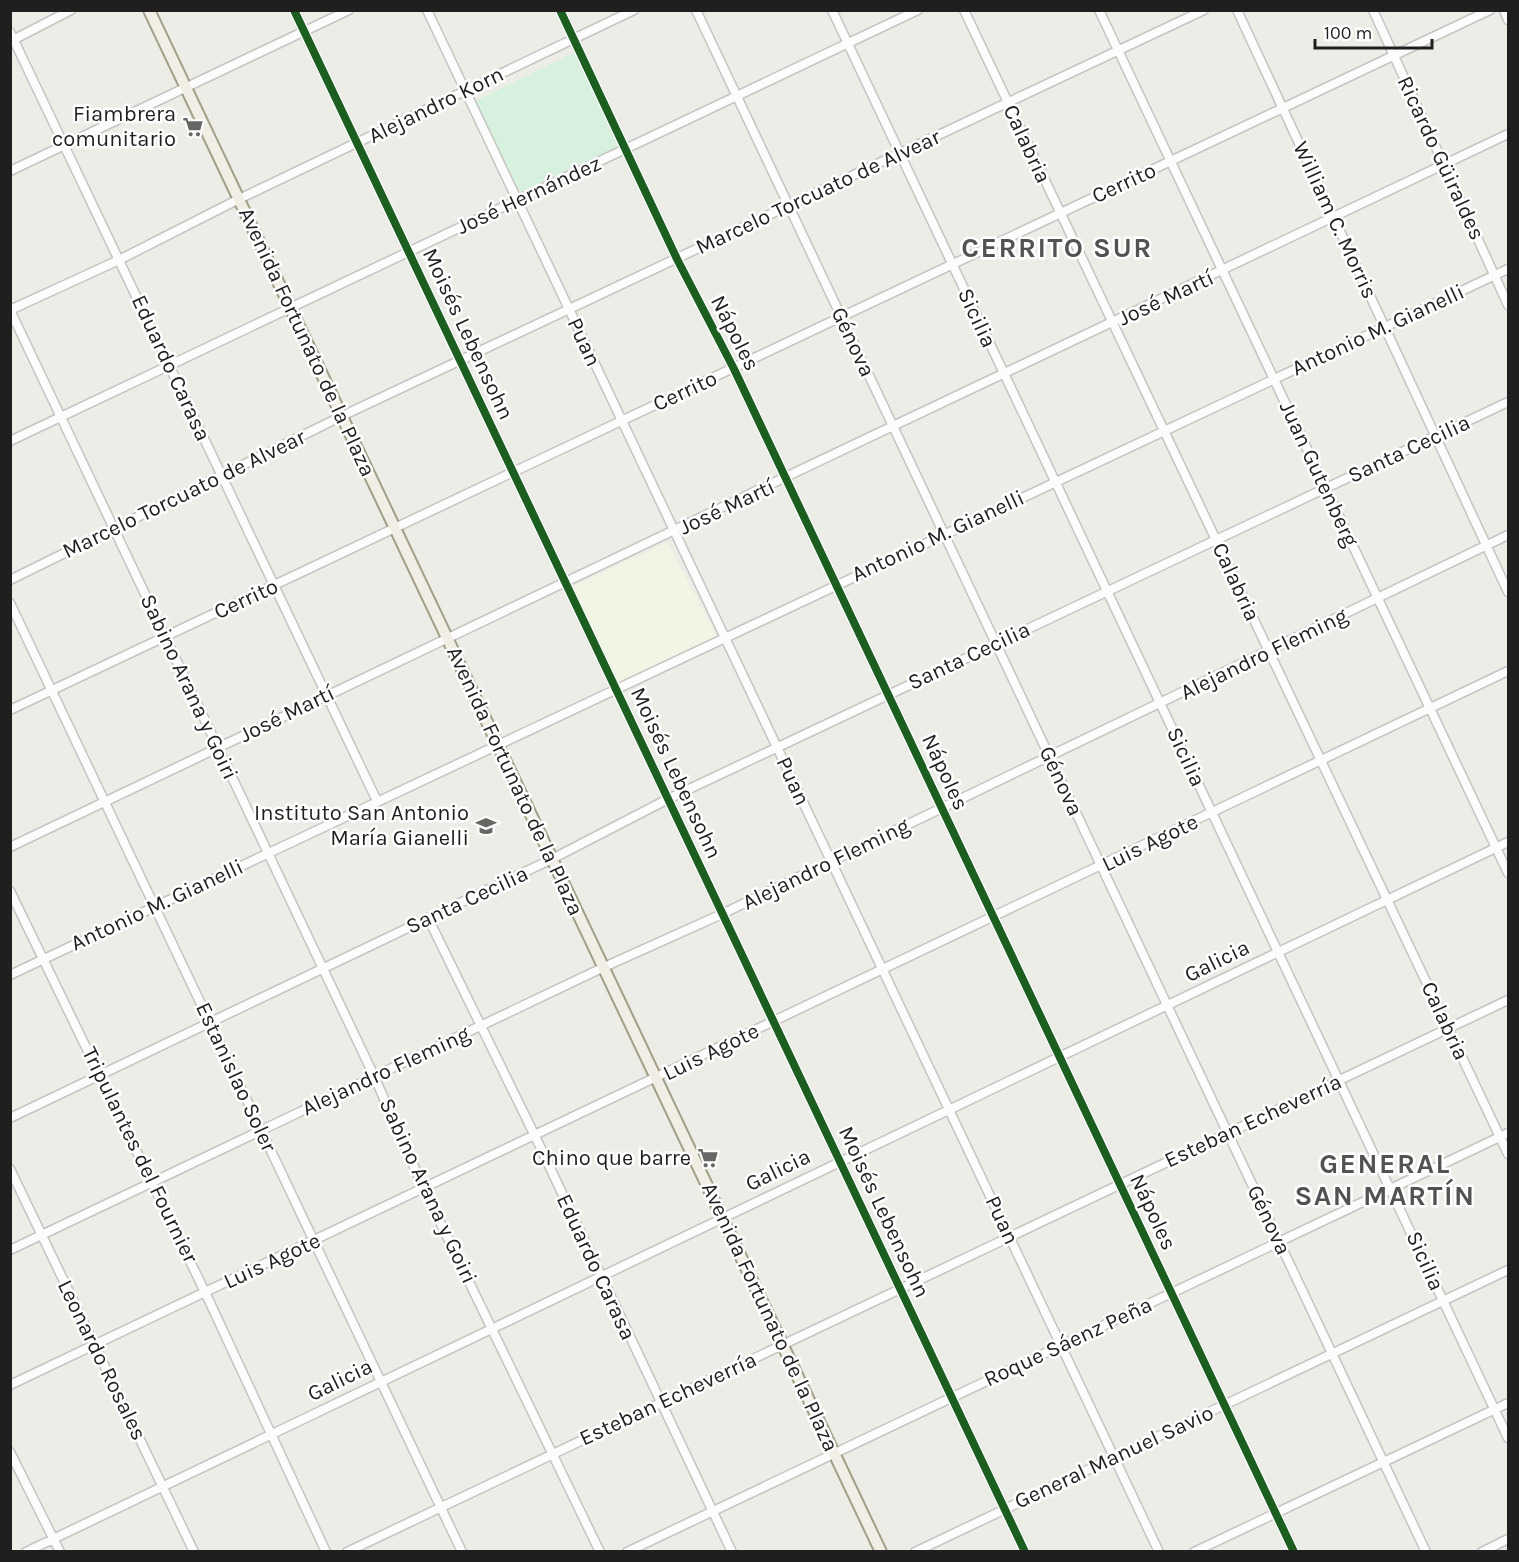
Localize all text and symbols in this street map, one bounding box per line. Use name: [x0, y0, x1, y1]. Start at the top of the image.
scale bar: [1315, 12, 1432, 50]
text: 100 m: [1324, 22, 1372, 44]
street label: Alejandro Korn: [364, 61, 508, 149]
street label: Ricardo Güiraldes: [1392, 72, 1490, 244]
place label: Fiambrera comunitario: [52, 101, 176, 152]
street label: Calabria: [998, 101, 1056, 187]
supermarket icon: Fiambrera comunitario: [181, 115, 205, 139]
street label: Marcelo Torcuato de Alvear: [691, 124, 945, 260]
street label: William C. Morris: [1287, 137, 1383, 303]
street label: José Hernández: [453, 150, 605, 240]
street label: Cerrito: [1088, 157, 1160, 209]
street label: Avenida Fortunato de la Plaza: [233, 203, 381, 481]
district label: CERRITO SUR: [961, 231, 1153, 264]
street label: Moisés Lebensohn: [417, 244, 519, 424]
street label: José Martí: [1114, 264, 1218, 331]
street label: Antonio M. Gianelli: [1288, 279, 1468, 381]
street label: Sicilia: [952, 284, 1002, 352]
street label: Eduardo Carasa: [126, 291, 216, 445]
street label: Nápoles: [705, 291, 765, 375]
street label: Génova: [826, 303, 880, 381]
street label: Puan: [561, 313, 607, 371]
street label: Cerrito: [649, 365, 721, 417]
street label: Juan Gutenberg: [1274, 397, 1364, 551]
street label: Santa Cecilia: [1344, 409, 1474, 489]
street label: Marcelo Torcuato de Alvear: [58, 424, 310, 564]
street label: José Martí: [675, 473, 779, 540]
street label: Antonio M. Gianelli: [848, 485, 1028, 587]
street label: Calabria: [1207, 539, 1265, 625]
street label: Cerrito: [210, 573, 282, 625]
street label: Sabino Arana y Goiri: [135, 590, 243, 784]
street label: Alejandro Fleming: [1176, 602, 1352, 706]
street label: Santa Cecilia: [904, 616, 1034, 696]
street label: Avenida Fortunato de la Plaza: [441, 642, 589, 920]
street label: José Martí: [235, 680, 339, 748]
street label: Moisés Lebensohn: [625, 683, 727, 863]
street label: Sicilia: [1161, 723, 1211, 791]
street label: Nápoles: [916, 730, 974, 814]
street label: Génova: [1034, 742, 1088, 820]
street label: Puan: [770, 752, 816, 810]
place label: Instituto San Antonio María Gianelli: [254, 800, 469, 851]
street label: Luis Agote: [1098, 809, 1202, 877]
street label: Alejandro Fleming: [738, 812, 914, 916]
school or university icon: Instituto San Antonio María Gianelli: [474, 814, 498, 838]
street label: Antonio M. Gianelli: [67, 854, 247, 956]
street label: Santa Cecilia: [402, 860, 532, 940]
street label: Galicia: [1180, 934, 1254, 988]
street label: Calabria: [1416, 978, 1474, 1064]
street label: Estanislao Soler: [190, 998, 282, 1156]
street label: Luis Agote: [659, 1018, 763, 1086]
street label: Alejandro Fleming: [298, 1020, 475, 1121]
street label: Tripulantes del Fournier: [76, 1043, 204, 1267]
street label: Esteban Echeverría: [1160, 1069, 1346, 1173]
street label: Sabino Arana y Goiri: [374, 1094, 482, 1288]
street label: Moisés Lebensohn: [833, 1122, 935, 1302]
street label: Galicia: [741, 1143, 815, 1197]
place label: Chino que barre: [532, 1145, 691, 1171]
supermarket icon: Chino que barre: [696, 1146, 720, 1170]
district label: GENERAL SAN MARTÍN: [1294, 1147, 1476, 1212]
street label: Nápoles: [1124, 1170, 1182, 1254]
street label: Avenida Fortunato de la Plaza: [696, 1178, 844, 1456]
street label: Génova: [1242, 1181, 1296, 1259]
street label: Eduardo Carasa: [551, 1190, 641, 1344]
street label: Puan: [979, 1191, 1025, 1249]
street label: Luis Agote: [220, 1227, 324, 1295]
street label: Sicilia: [1400, 1227, 1450, 1295]
street label: Leonardo Rosales: [52, 1275, 152, 1445]
street label: Roque Sáenz Peña: [980, 1292, 1156, 1392]
street label: Esteban Echeverría: [575, 1347, 761, 1451]
street label: Galicia: [303, 1353, 377, 1407]
street label: General Manuel Savio: [1010, 1399, 1218, 1515]

